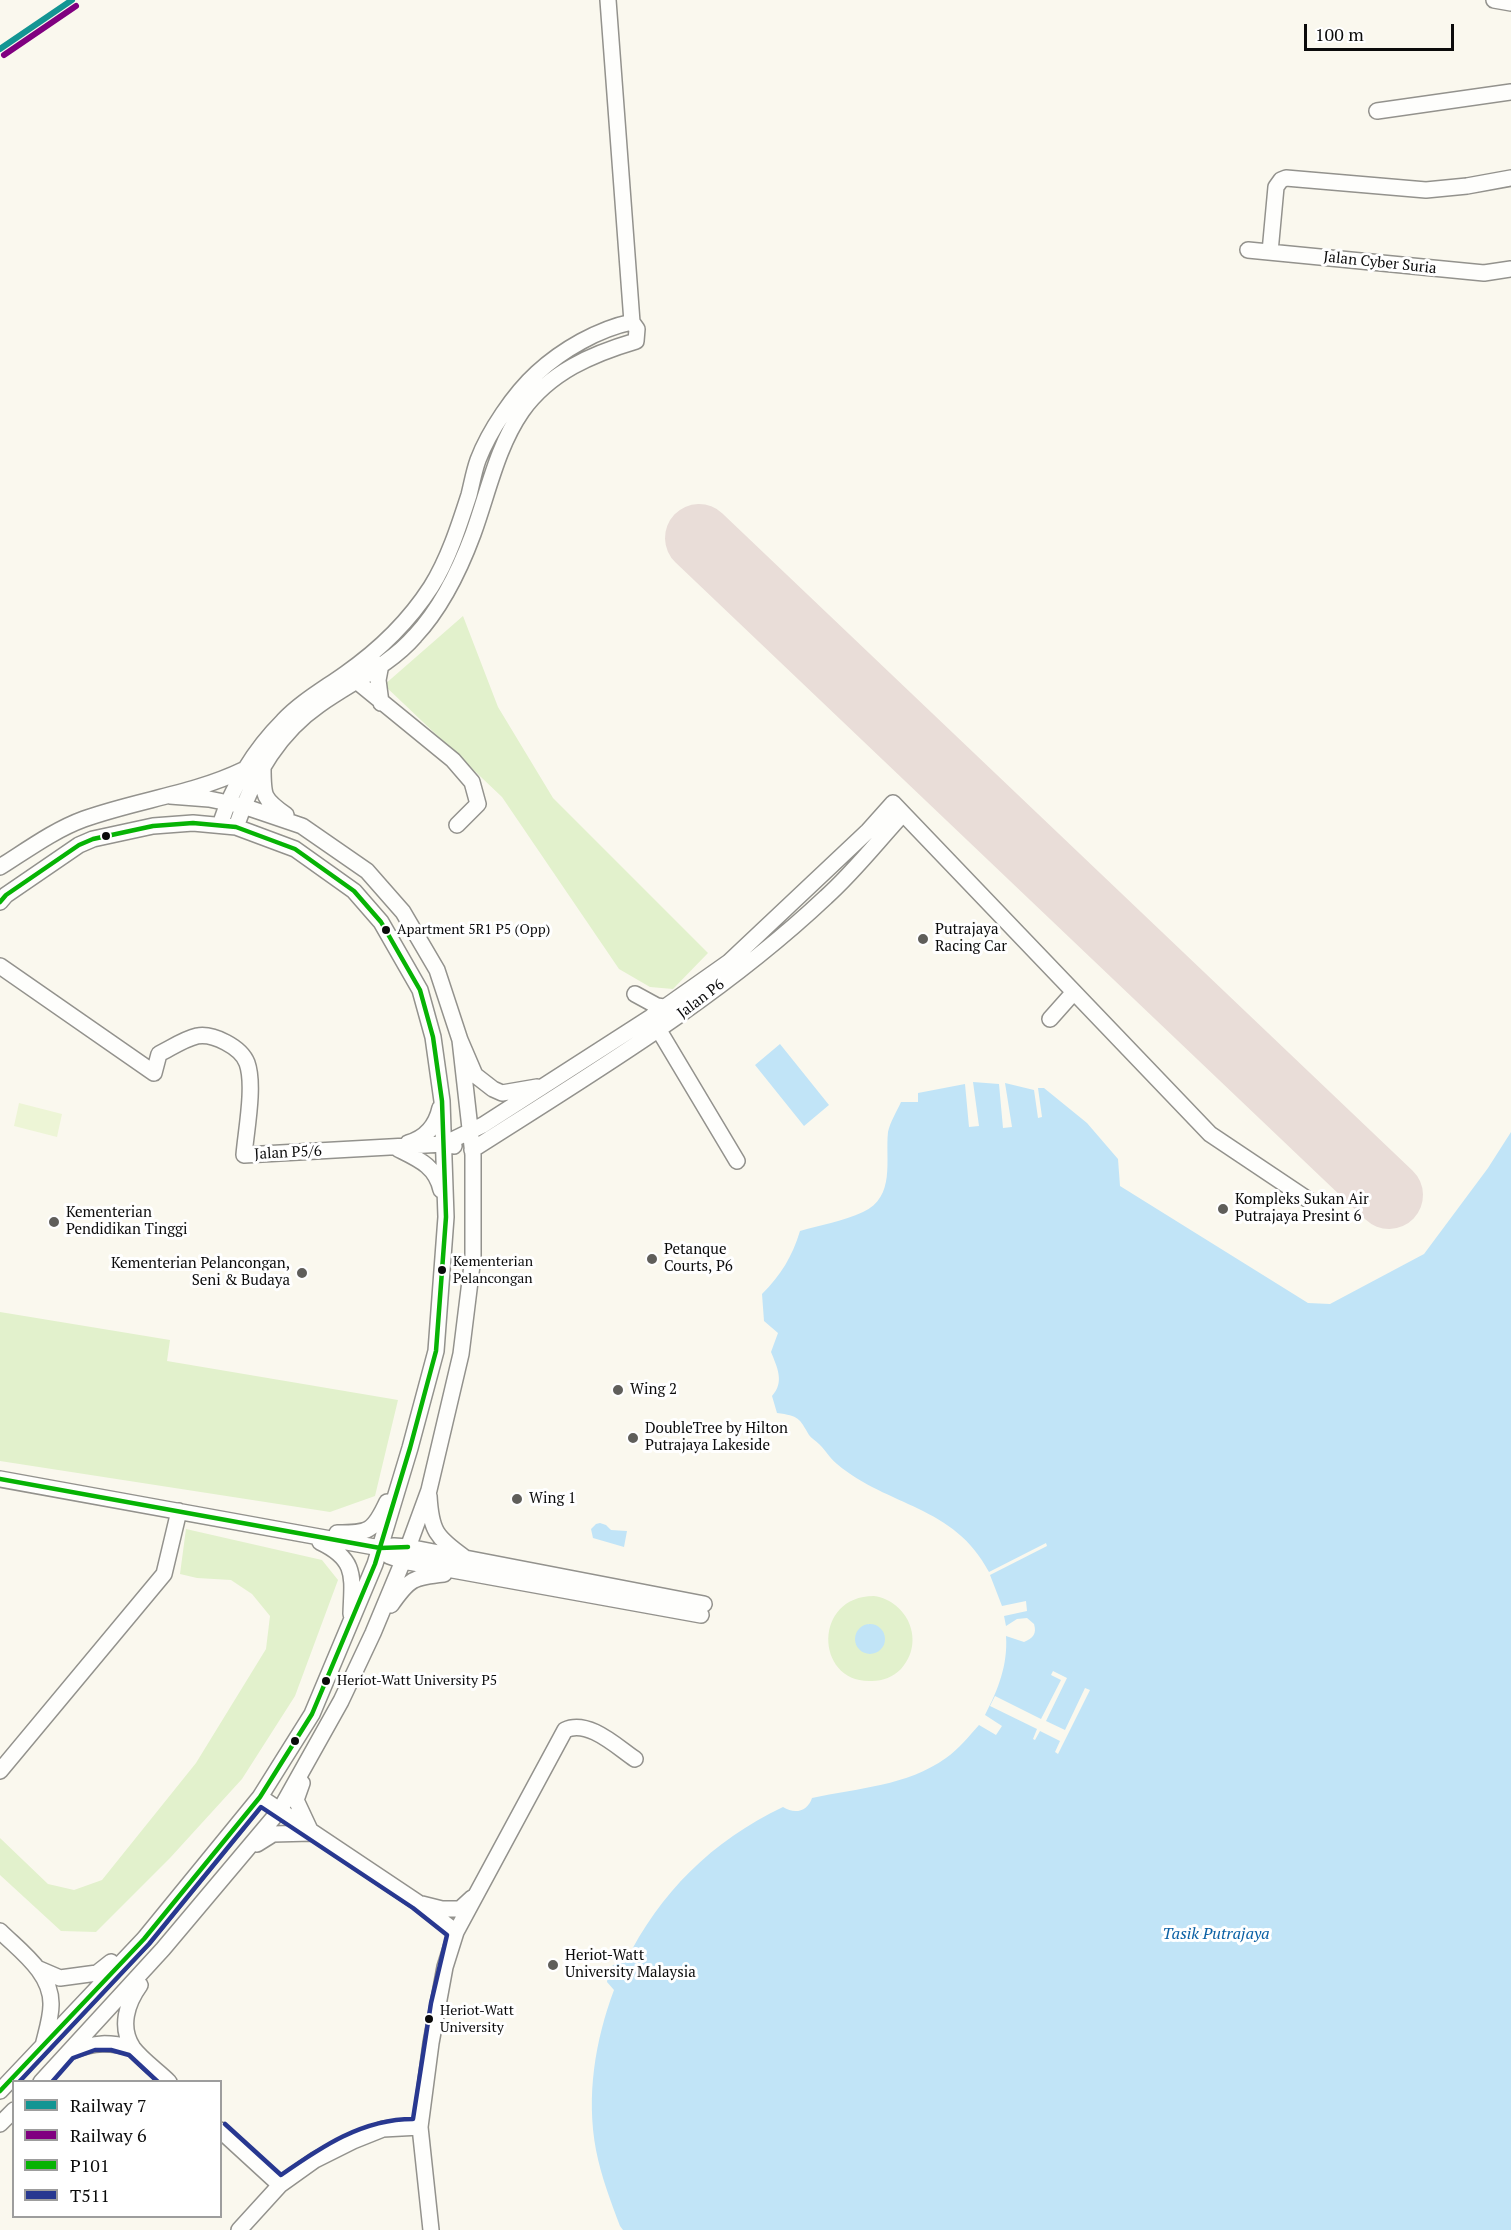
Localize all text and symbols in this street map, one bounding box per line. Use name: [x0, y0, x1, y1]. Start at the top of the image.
scale bar: [1307, 12, 1457, 50]
text: 100 m: [1315, 22, 1364, 46]
street label: Jalan Cyber Suria: [1322, 248, 1438, 278]
unlabelled marker: [100, 830, 112, 842]
place label: Putrajaya Racing Car: [935, 921, 1007, 956]
place label: Apartment 5R1 P5 (Opp): [397, 922, 550, 938]
marker: Apartment 5R1 P5 (Opp): [380, 924, 392, 936]
marker: Putrajaya Racing Car: [916, 932, 930, 946]
street label: Jalan P6: [674, 975, 728, 1023]
street label: Jalan P5/6: [254, 1142, 322, 1164]
place label: Kompleks Sukan Air Putrajaya Presint 6: [1235, 1191, 1369, 1226]
marker: Kompleks Sukan Air Putrajaya Presint 6: [1216, 1202, 1230, 1216]
place label: Kementerian Pendidikan Tinggi: [66, 1204, 187, 1239]
marker: Kementerian Pendidikan Tinggi: [47, 1215, 61, 1229]
place label: Petanque Courts, P6: [664, 1241, 733, 1276]
marker: Petanque Courts, P6: [645, 1252, 659, 1266]
place label: Kementerian Pelancongan: [453, 1254, 533, 1286]
place label: Kementerian Pelancongan, Seni & Budaya: [111, 1255, 290, 1290]
marker: Kementerian Pelancongan: [436, 1264, 448, 1276]
marker: Kementerian Pelancongan, Seni & Budaya: [295, 1266, 309, 1280]
place label: Wing 2: [630, 1381, 677, 1399]
marker: Wing 2: [611, 1383, 625, 1397]
place label: DoubleTree by Hilton Putrajaya Lakeside: [645, 1420, 788, 1455]
marker: DoubleTree by Hilton Putrajaya Lakeside: [626, 1431, 640, 1445]
place label: Wing 1: [529, 1490, 576, 1508]
marker: Wing 1: [510, 1492, 524, 1506]
place label: Heriot-Watt University P5: [337, 1673, 497, 1689]
marker: Heriot-Watt University P5: [320, 1675, 332, 1687]
unlabelled marker: [289, 1735, 301, 1747]
water label: Tasik Putrajaya: [1162, 1924, 1270, 1944]
place label: Heriot-Watt University Malaysia: [565, 1947, 696, 1982]
marker: Heriot-Watt University Malaysia: [546, 1958, 560, 1972]
place label: Heriot-Watt University: [440, 2003, 514, 2036]
marker: Heriot-Watt University: [423, 2013, 435, 2025]
legend: [12, 2080, 222, 2218]
text: Railway 7: [70, 2093, 147, 2117]
text: Railway 6: [70, 2123, 147, 2147]
text: P101: [70, 2153, 110, 2177]
text: T511: [70, 2183, 110, 2207]

